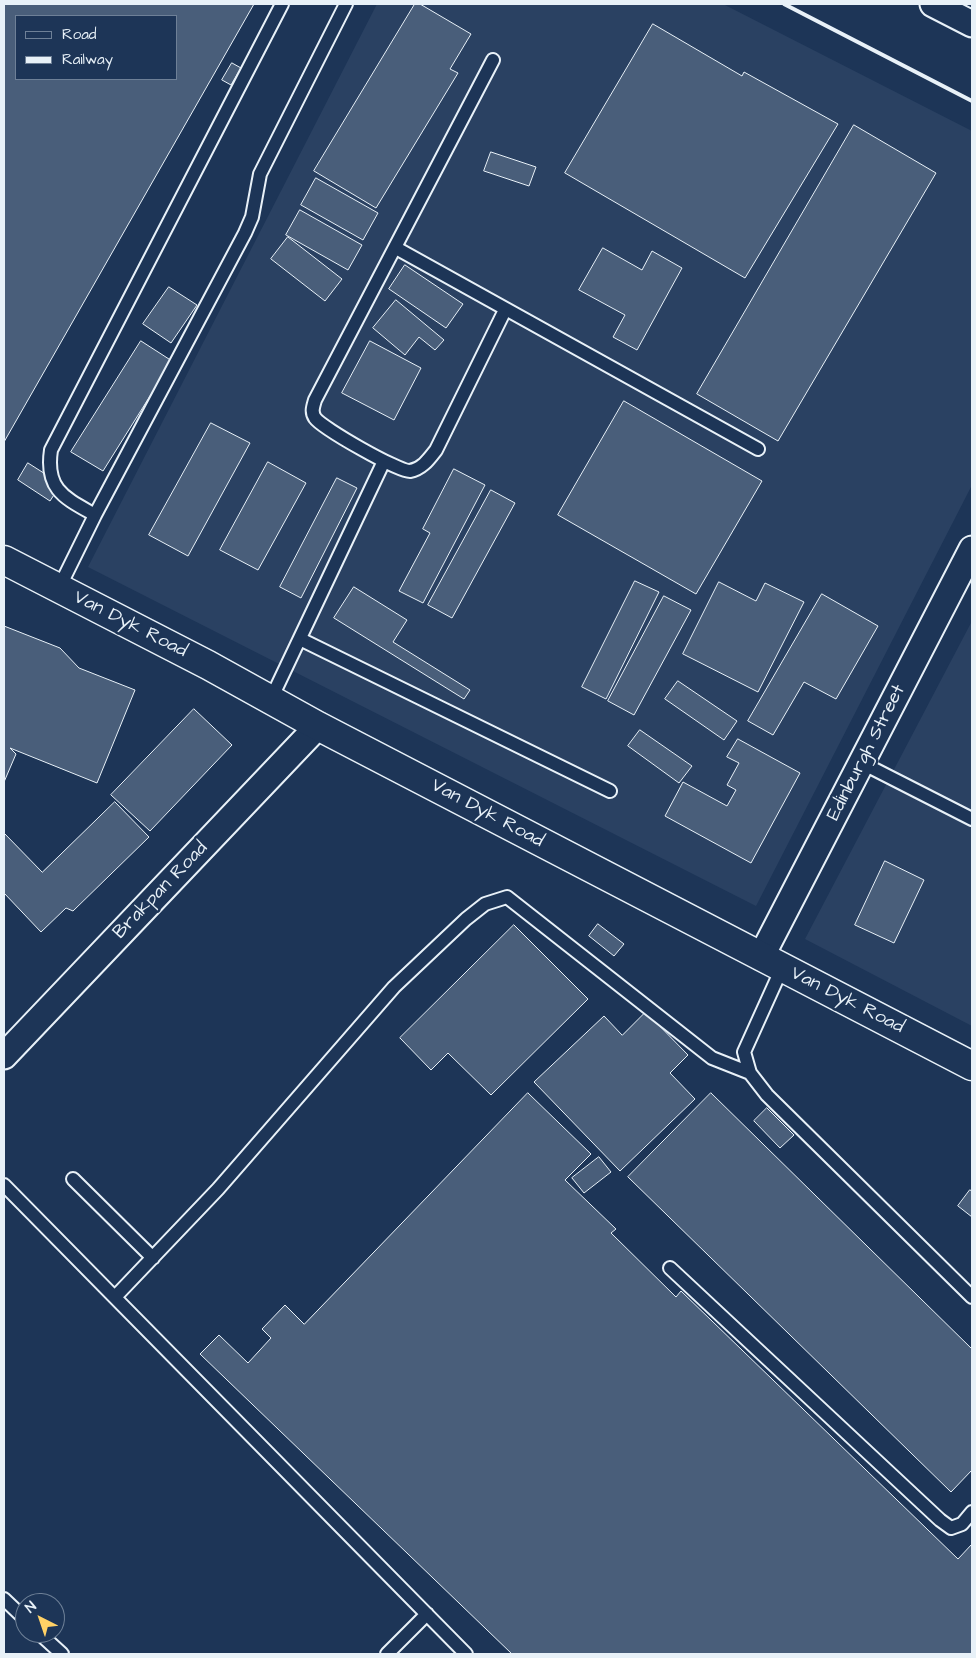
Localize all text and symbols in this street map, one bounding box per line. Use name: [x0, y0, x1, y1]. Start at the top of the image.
legend: [15, 15, 178, 80]
text: Road: [62, 24, 96, 45]
text: Railway: [62, 49, 113, 70]
street label: Van Dyk Road: [69, 587, 191, 663]
street label: Edinburgh Street: [823, 681, 911, 825]
street label: Van Dyk Road: [427, 775, 547, 853]
street label: Brakpan Road: [109, 838, 213, 944]
street label: Van Dyk Road: [786, 963, 908, 1039]
north arrow: [15, 1593, 65, 1643]
text: N: [21, 1597, 41, 1618]

